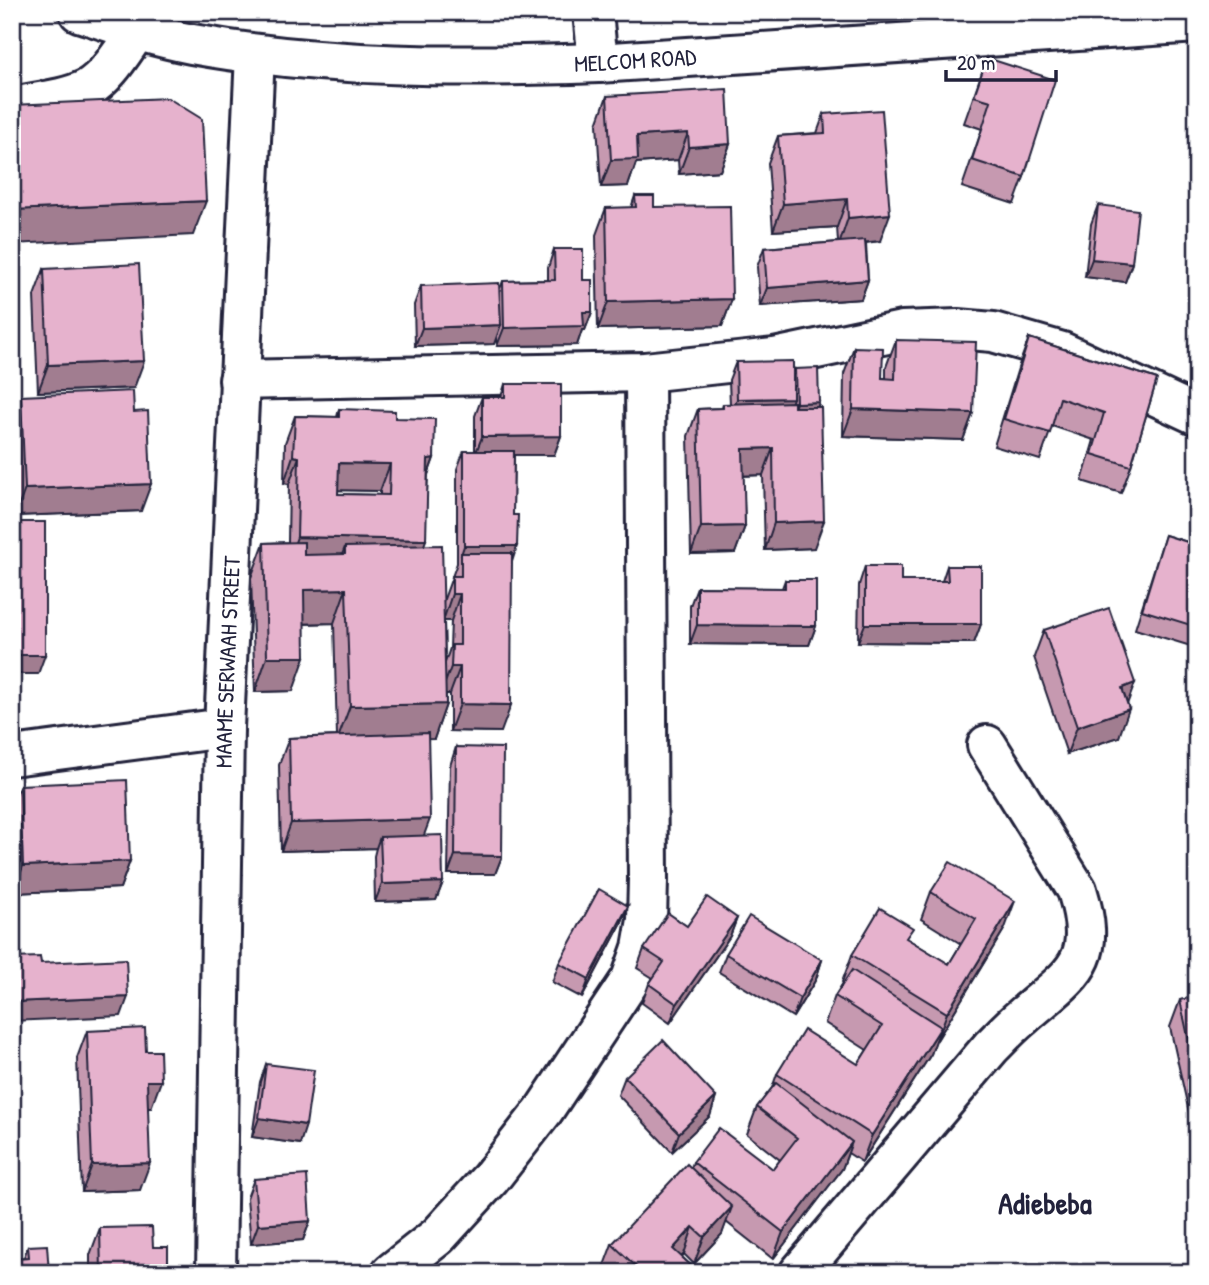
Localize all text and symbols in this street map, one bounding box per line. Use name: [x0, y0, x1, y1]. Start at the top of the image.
scale bar: [946, 38, 1057, 82]
street label: MELCOM ROAD: [574, 40, 697, 79]
text: 20 m: [957, 48, 995, 77]
street label: MAAME SERWAAH STREET: [207, 555, 247, 768]
district label: Adiebeba: [998, 1183, 1092, 1223]

